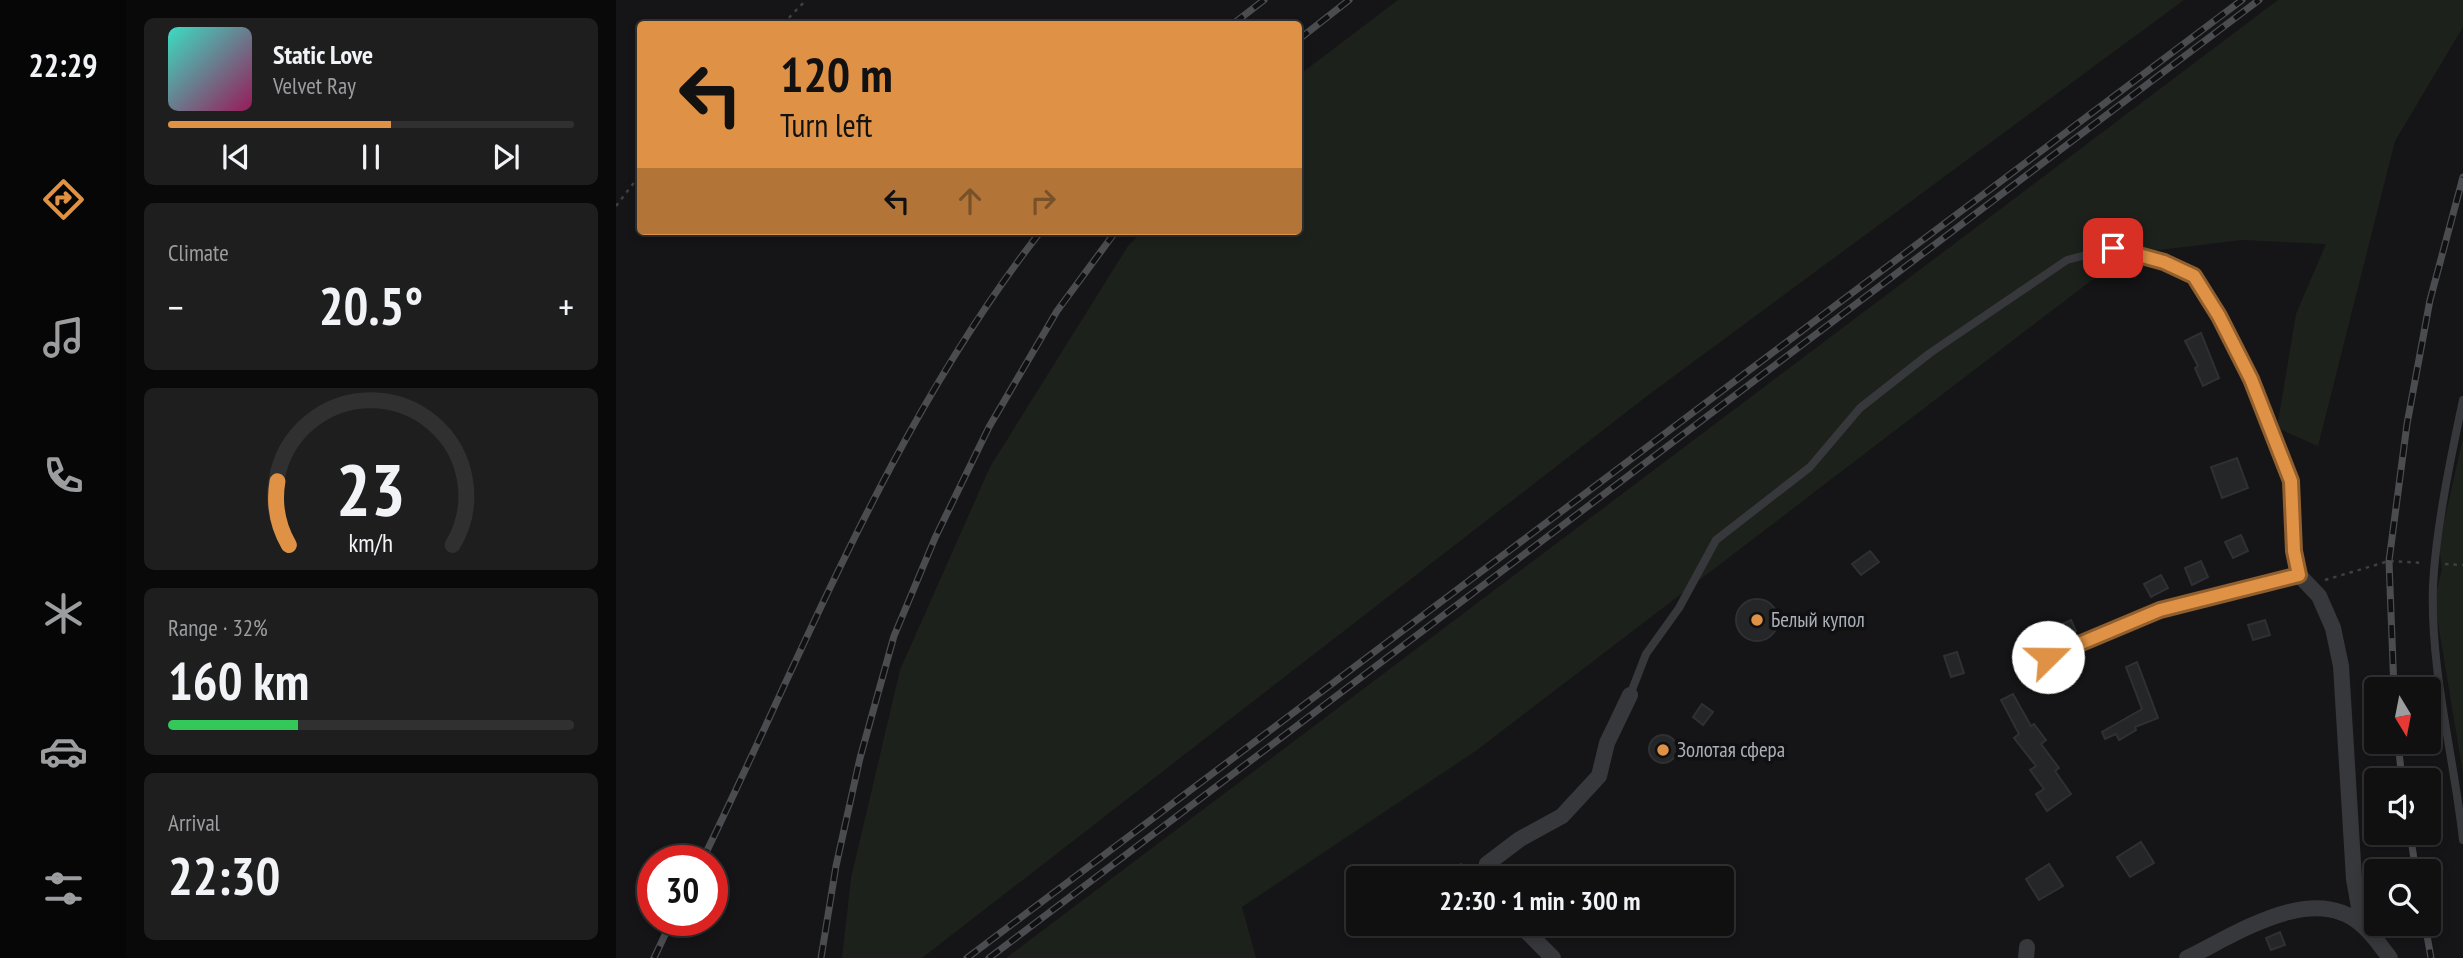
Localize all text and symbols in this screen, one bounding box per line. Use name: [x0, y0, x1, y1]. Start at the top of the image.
text: Static Love: [273, 38, 373, 71]
text: 120 m: [780, 42, 893, 106]
text: 22:29: [28, 44, 98, 86]
icon: left: [665, 49, 756, 140]
text: Velvet Ray: [273, 71, 356, 100]
text: Turn left: [780, 104, 872, 146]
icon: previous: [217, 138, 255, 176]
icon: pause: [352, 138, 390, 176]
icon: next: [487, 138, 525, 176]
icon: directions: [39, 175, 88, 224]
icon: left: [878, 182, 916, 220]
icon: ahead: [951, 182, 989, 220]
icon: right: [1024, 182, 1062, 220]
pin: [2083, 218, 2143, 278]
icon: arrive: [2094, 229, 2132, 267]
text: Climate: [168, 238, 229, 267]
text: 20.5°: [319, 272, 423, 339]
text: −: [168, 282, 184, 331]
text: +: [558, 282, 574, 331]
icon: music: [39, 313, 88, 362]
text: 23: [336, 441, 406, 535]
icon: phone: [39, 451, 88, 500]
text: km/h: [349, 527, 393, 559]
icon: climate: [39, 589, 88, 638]
place label: Белый купол: [1771, 606, 1865, 633]
marker: Белый купол: [1749, 612, 1765, 628]
text: Range · 32%: [168, 613, 268, 642]
position arrow: [2011, 620, 2085, 694]
text: 160 km: [168, 647, 309, 714]
north arrow: [2364, 677, 2441, 754]
map controls: [2364, 677, 2441, 936]
icon: car: [39, 727, 88, 776]
place label: Золотая сфера: [1677, 736, 1785, 763]
marker: Золотая сфера: [1655, 742, 1671, 758]
button: sound: [2364, 768, 2441, 845]
text: Arrival: [168, 808, 220, 837]
text: 22:30: [168, 842, 280, 909]
speed limit sign: 30: [637, 845, 728, 936]
button: search: [2364, 859, 2441, 936]
icon: filters: [39, 864, 88, 913]
text: 22:30 · 1 min · 300 m: [1440, 884, 1640, 917]

